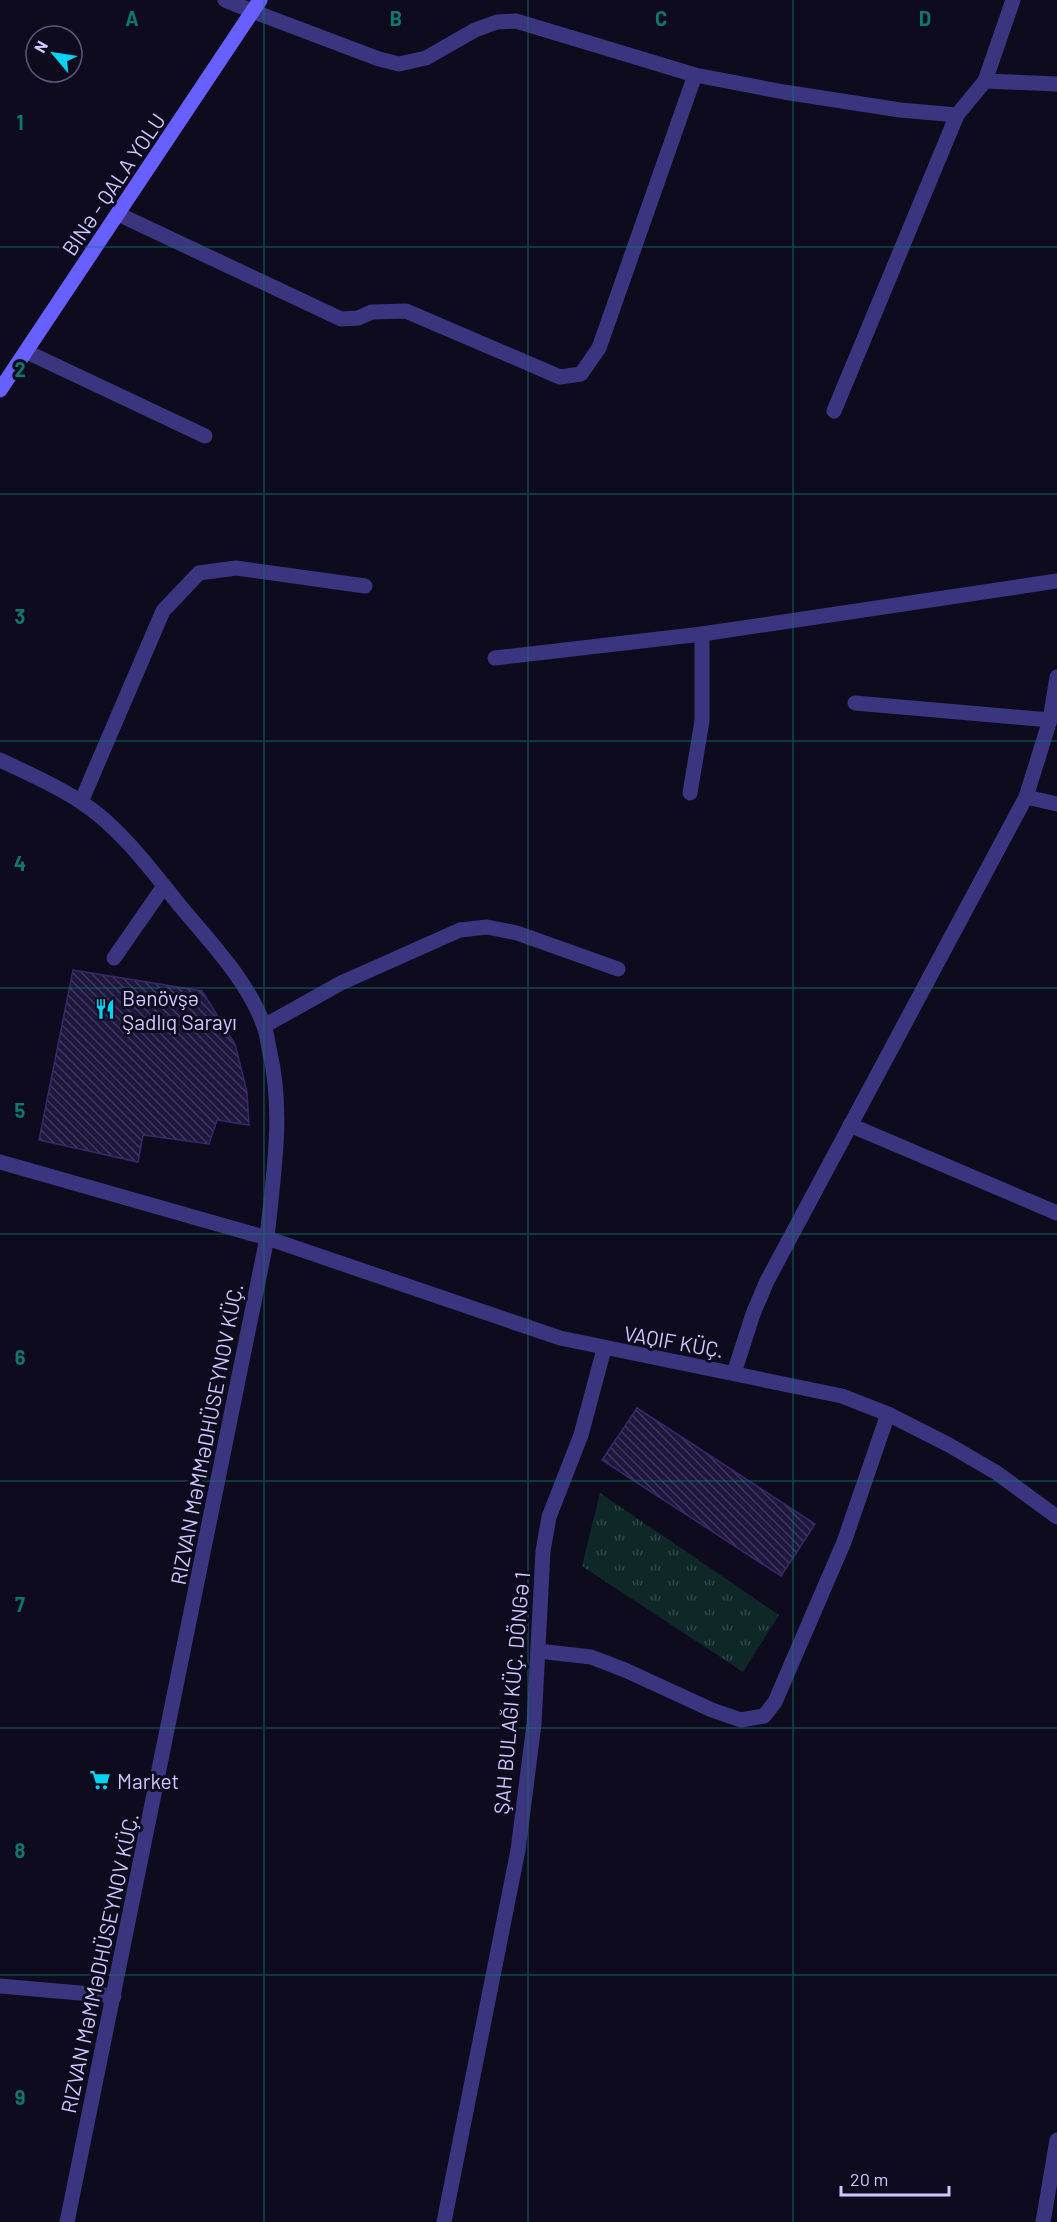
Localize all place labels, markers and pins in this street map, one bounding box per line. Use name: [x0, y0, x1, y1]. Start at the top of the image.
place label: Bənövşə Şadlıq Sarayı: [122, 985, 237, 1034]
restaurant icon: Bənövşə Şadlıq Sarayı: [93, 997, 117, 1021]
supermarket icon: Market: [88, 1768, 112, 1792]
place label: Market: [117, 1768, 179, 1793]

